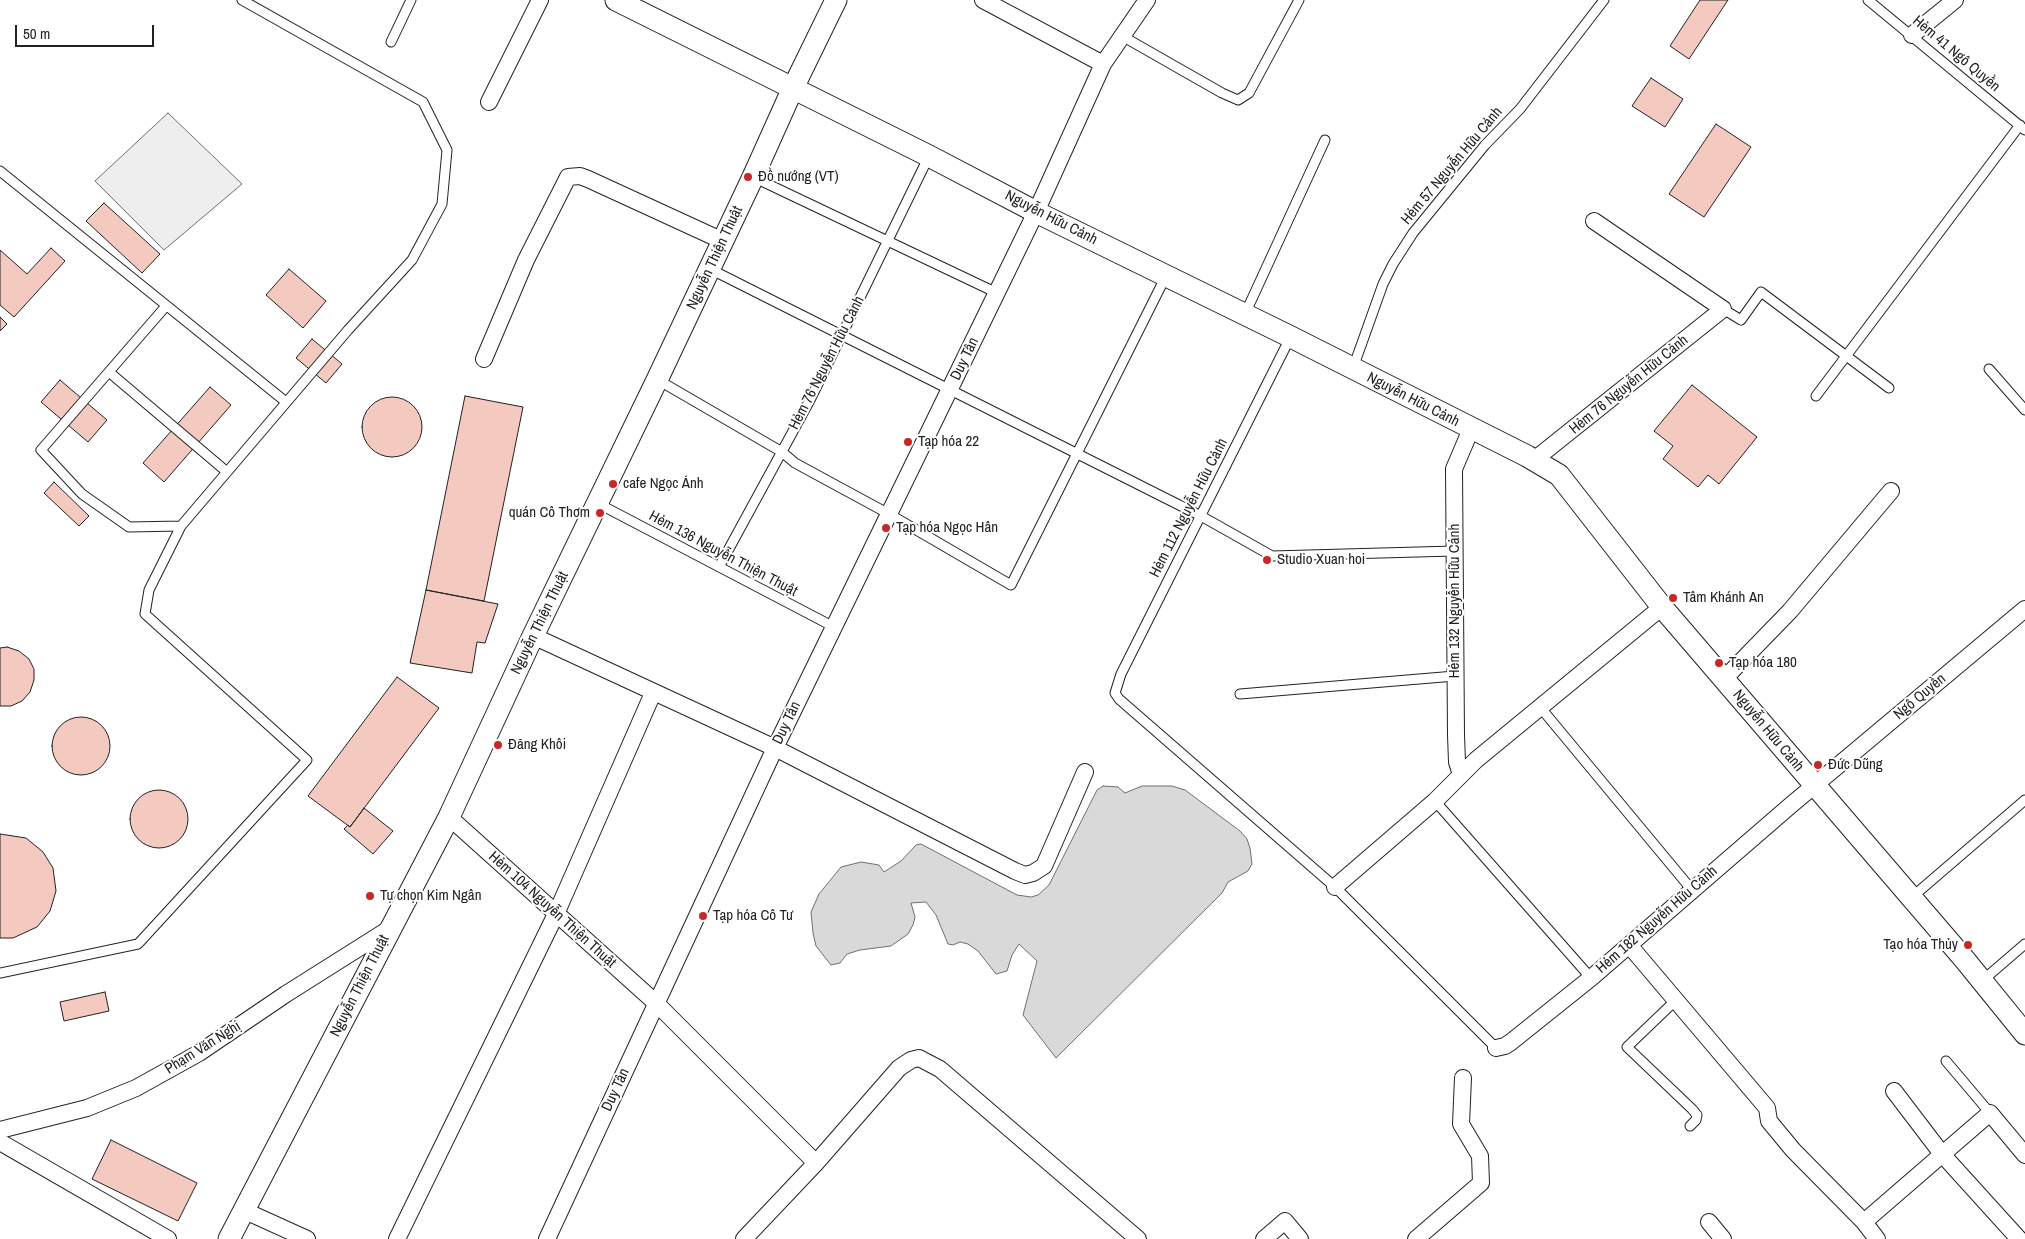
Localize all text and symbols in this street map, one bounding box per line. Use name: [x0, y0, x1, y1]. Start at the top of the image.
street label: Hẻm 41 Ngô Quyền: [1909, 12, 2003, 96]
scale bar: [18, 15, 156, 47]
text: 50 m: [23, 23, 50, 44]
street label: Hẻm 57 Nguyễn Hữu Cảnh: [1398, 104, 1506, 228]
place label: Đồ nướng (VT): [758, 168, 839, 186]
marker: Đồ nướng (VT): [742, 171, 754, 183]
street label: Nguyễn Hữu Cảnh: [1002, 187, 1100, 249]
street label: Nguyễn Thiện Thuật: [683, 203, 747, 313]
street label: Hẻm 76 Nguyễn Hữu Cảnh: [785, 293, 869, 433]
street label: Hẻm 76 Nguyễn Hữu Cảnh: [1566, 332, 1692, 438]
street label: Duy Tân: [947, 335, 983, 383]
street label: Nguyễn Hữu Cảnh: [1364, 369, 1462, 431]
place label: Tạp hóa 22: [918, 433, 979, 451]
street label: Hẻm 112 Nguyễn Hữu Cảnh: [1146, 435, 1232, 581]
marker: Tạp hóa 22: [902, 436, 914, 448]
place label: cafe Ngọc Ánh: [623, 475, 704, 493]
marker: cafe Ngọc Ánh: [607, 478, 619, 490]
place label: quán Cô Thơm: [509, 504, 590, 522]
marker: quán Cô Thơm: [594, 507, 606, 519]
street label: Hẻm 136 Nguyễn Thiện Thuật: [646, 507, 800, 601]
place label: Tạp hóa Ngọc Hân: [896, 519, 998, 537]
marker: Tạp hóa Ngọc Hân: [880, 522, 892, 534]
street label: Hẻm 132 Nguyễn Hữu Cảnh: [1446, 524, 1464, 678]
place label: Studio Xuan hoi: [1277, 551, 1365, 569]
marker: Studio Xuan hoi: [1261, 554, 1273, 566]
street label: Nguyễn Thiện Thuật: [507, 569, 573, 677]
place label: Tâm Khánh An: [1683, 589, 1764, 607]
marker: Tâm Khánh An: [1667, 592, 1679, 604]
place label: Tạp hóa 180: [1729, 654, 1797, 672]
marker: Tạp hóa 180: [1713, 657, 1725, 669]
street label: Ngô Quyền: [1890, 670, 1950, 724]
street label: Nguyễn Hữu Cảnh: [1729, 686, 1807, 776]
street label: Duy Tân: [769, 699, 805, 747]
place label: Đăng Khôi: [508, 736, 566, 754]
marker: Đăng Khôi: [492, 739, 504, 751]
place label: Đức Dũng: [1828, 756, 1883, 774]
marker: Đức Dũng: [1812, 759, 1824, 771]
street label: Hẻm 104 Nguyễn Thiện Thuật: [484, 848, 620, 972]
street label: Hẻm 182 Nguyễn Hữu Cảnh: [1593, 863, 1721, 977]
place label: Tự chọn Kim Ngân: [380, 887, 482, 905]
marker: Tự chọn Kim Ngân: [364, 890, 376, 902]
place label: Tạp hóa Cô Tư: [713, 907, 793, 925]
marker: Tạp hóa Cô Tư: [697, 910, 709, 922]
street label: Nguyễn Thiện Thuật: [327, 932, 393, 1040]
place label: Tạo hóa Thủy: [1883, 936, 1958, 954]
marker: Tạo hóa Thủy: [1962, 939, 1974, 951]
street label: Phạm Văn Nghị: [162, 1018, 244, 1078]
street label: Duy Tân: [598, 1066, 634, 1114]

